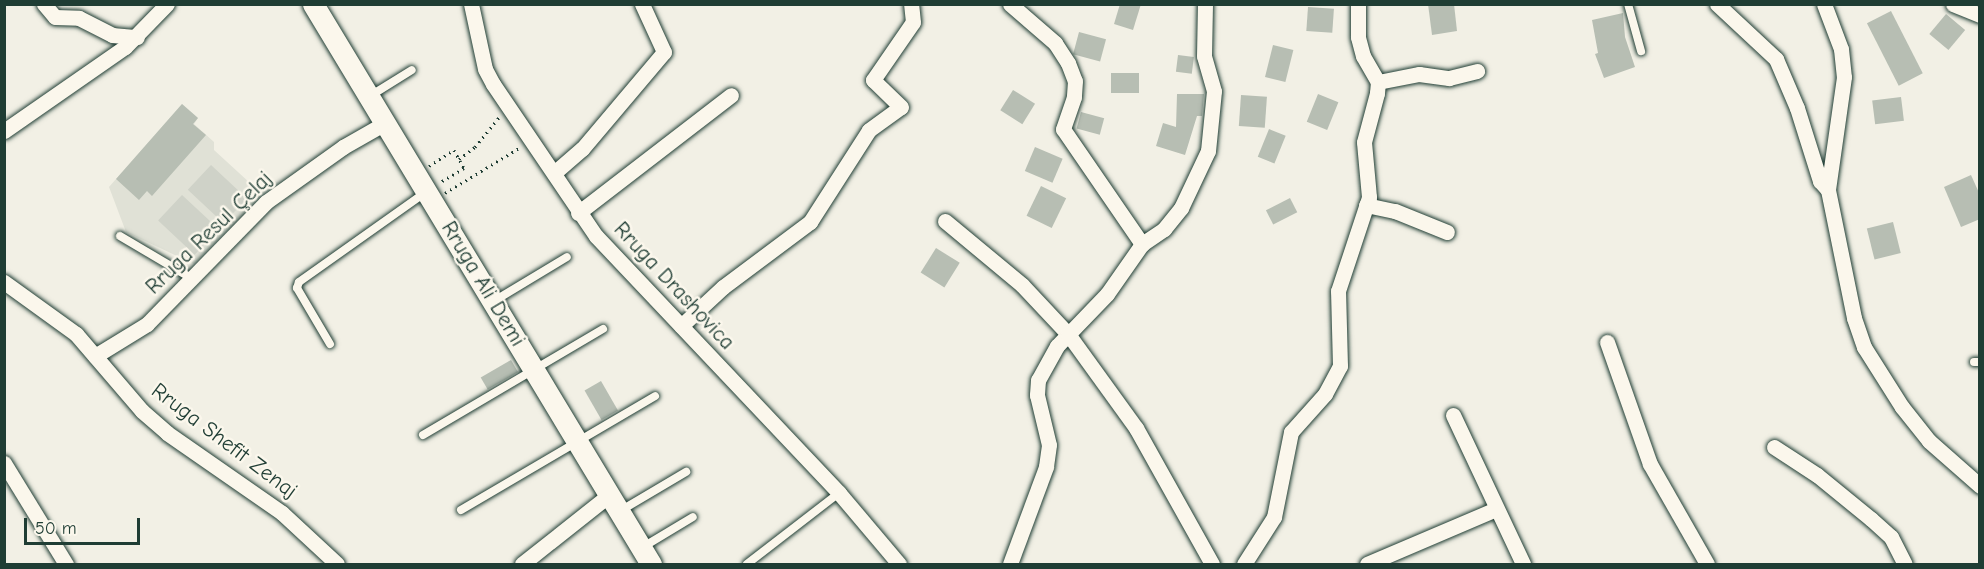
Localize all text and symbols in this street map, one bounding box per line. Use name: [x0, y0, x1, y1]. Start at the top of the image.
street label: Rruga Resul Çelaj: [140, 166, 278, 300]
street label: Rruga Ali Demi: [435, 217, 531, 351]
street label: Rruga Drashovica: [608, 217, 740, 355]
street label: Rruga Shefit Zenaj: [146, 378, 302, 504]
scale bar: [27, 506, 142, 544]
text: 50 m: [35, 518, 77, 539]

